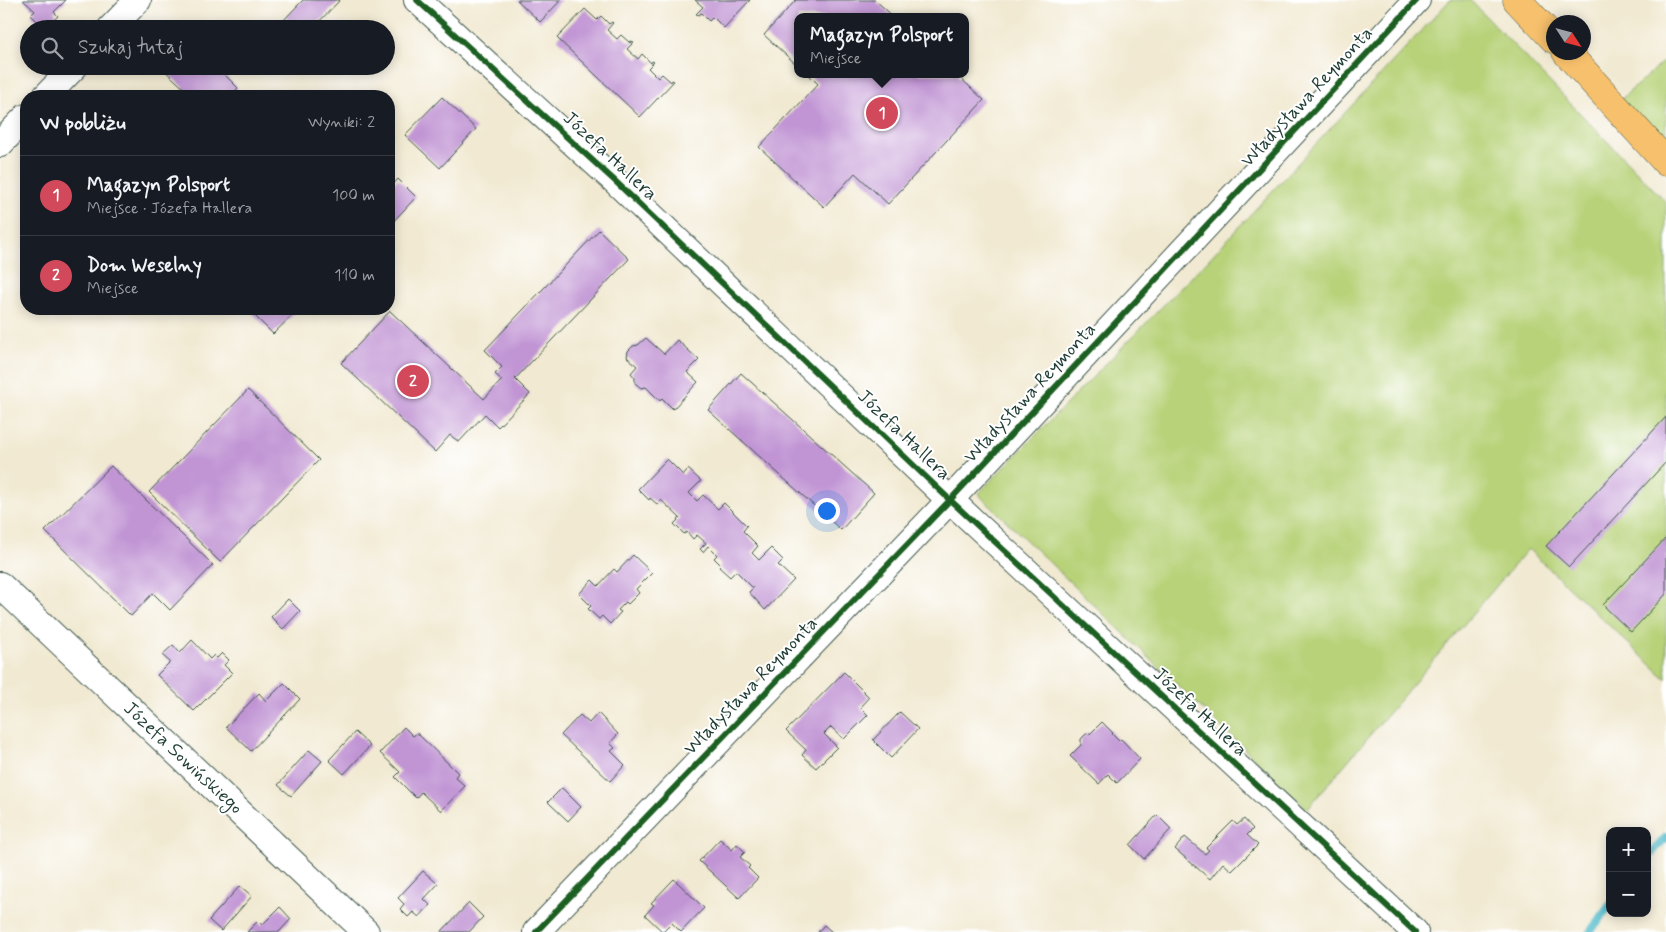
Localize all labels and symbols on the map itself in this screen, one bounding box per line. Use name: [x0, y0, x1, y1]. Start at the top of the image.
north arrow: [1546, 15, 1591, 60]
street label: Władysława Reymonta: [1235, 21, 1379, 173]
pin: 1: [866, 94, 898, 132]
street label: Józefa Hallera: [557, 106, 663, 206]
street label: Władysława Reymonta: [958, 317, 1102, 469]
pin: 2: [397, 362, 429, 400]
street label: Józefa Hallera: [852, 384, 956, 486]
your location: [814, 498, 840, 524]
street label: Władysława Reymonta: [678, 611, 824, 761]
street label: Józefa Hallera: [1147, 662, 1253, 762]
street label: Józefa Sowińskiego: [117, 696, 248, 821]

